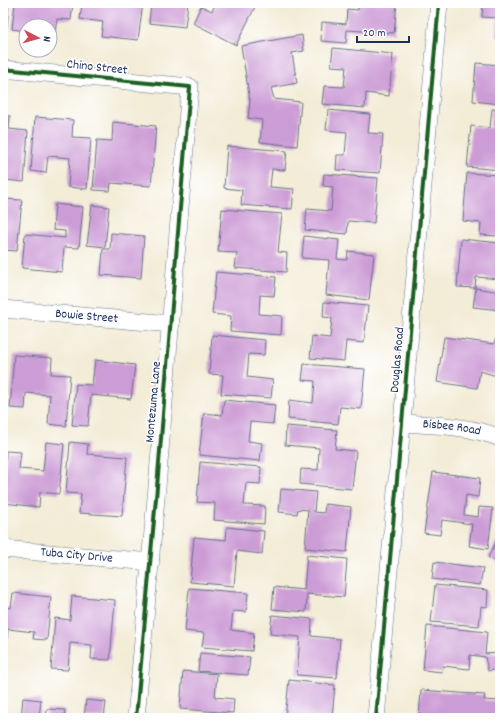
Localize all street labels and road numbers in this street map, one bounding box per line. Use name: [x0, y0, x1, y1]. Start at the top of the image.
street label: Chino Street: [66, 55, 129, 81]
street label: Bowie Street: [54, 304, 119, 329]
street label: Douglas Road: [386, 326, 410, 394]
street label: Montezuma Lane: [141, 360, 167, 443]
street label: Bisbee Road: [422, 415, 483, 441]
street label: Tuba City Drive: [40, 543, 114, 568]

